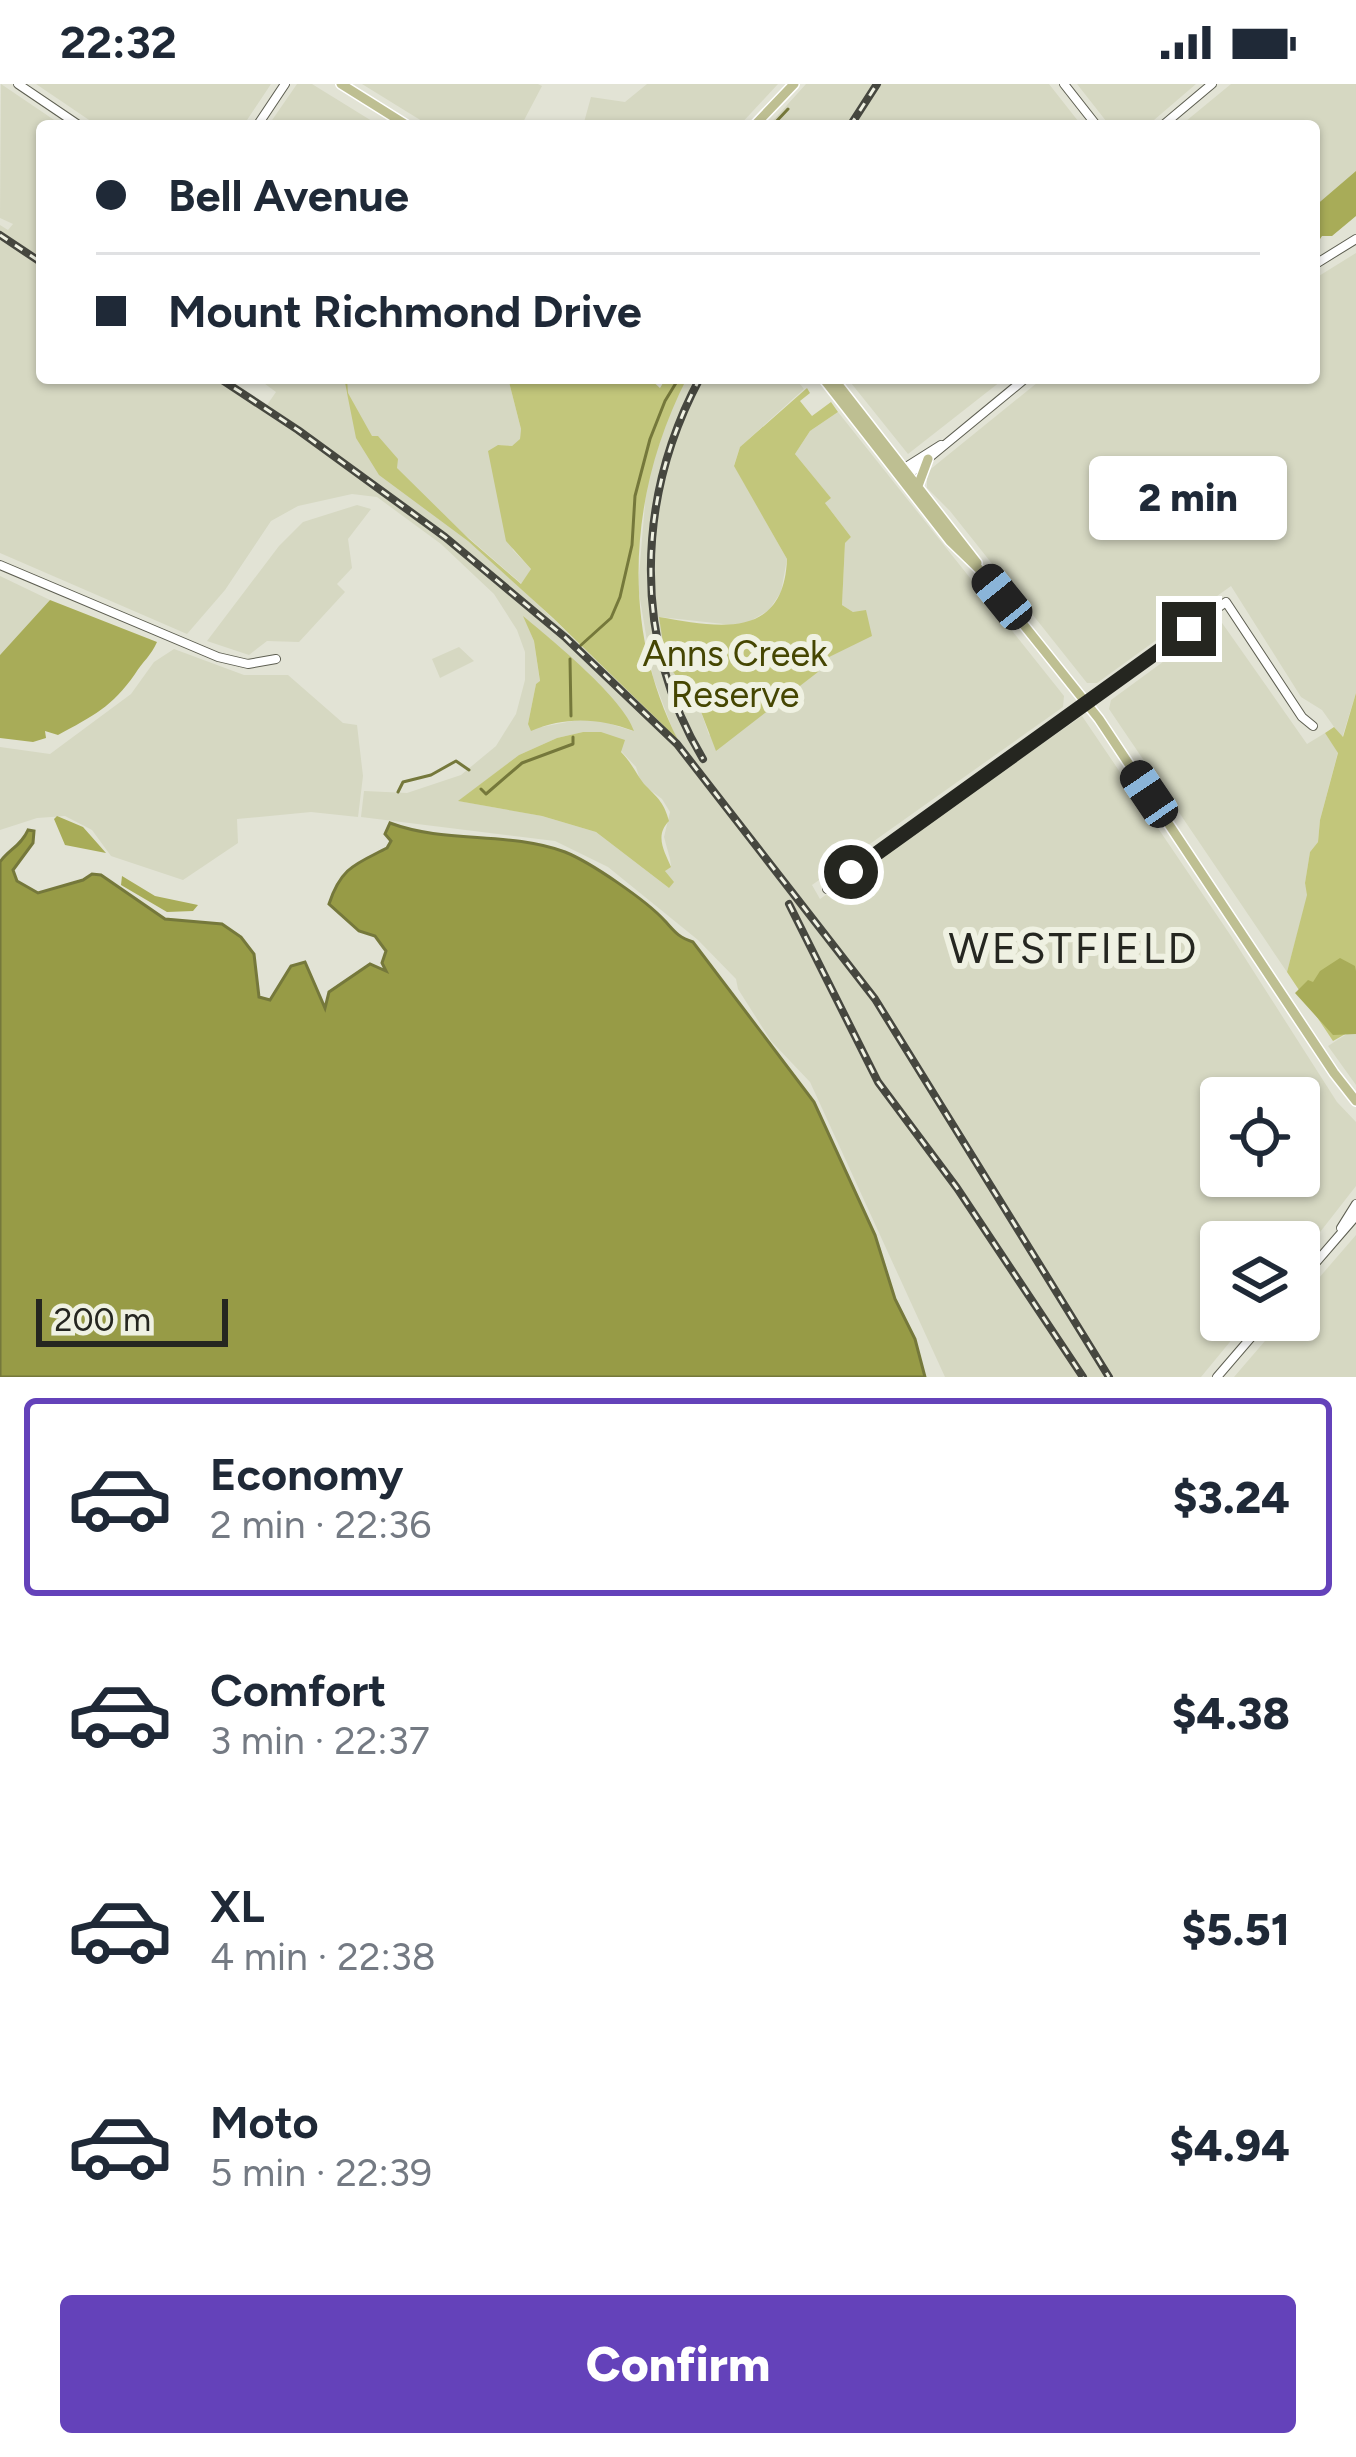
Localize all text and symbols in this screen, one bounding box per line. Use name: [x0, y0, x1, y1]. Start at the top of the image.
text: 22:32: [60, 15, 177, 69]
text: Bell Avenue: [168, 168, 409, 222]
text: Mount Richmond Drive: [168, 284, 642, 338]
callout: 2 min: [1090, 455, 1288, 539]
text: 2 min: [1138, 474, 1238, 521]
car: [965, 558, 1039, 636]
route end: [1162, 602, 1216, 656]
park label: Anns Creek Reserve: [642, 632, 828, 716]
car: [1114, 754, 1184, 834]
route start: [824, 845, 878, 899]
district label: WESTFIELD: [949, 923, 1199, 974]
map controls: [1200, 1077, 1320, 1341]
button: locate: [1200, 1077, 1320, 1197]
button: layers: [1200, 1221, 1320, 1341]
scale bar: [36, 1293, 228, 1346]
text: 200 m: [54, 1300, 151, 1339]
icon: car: [66, 1443, 174, 1551]
text: Economy: [210, 1447, 403, 1501]
text: $3.24: [1173, 1470, 1290, 1524]
text: 2 min · 22:36: [210, 1501, 431, 1548]
icon: car: [66, 1659, 174, 1767]
text: Comfort: [210, 1663, 386, 1717]
text: $4.38: [1172, 1686, 1290, 1740]
text: 3 min · 22:37: [210, 1717, 430, 1764]
icon: car: [66, 1875, 174, 1983]
text: XL: [210, 1879, 265, 1933]
text: $5.51: [1182, 1902, 1290, 1956]
text: 4 min · 22:38: [210, 1933, 436, 1980]
icon: car: [66, 2091, 174, 2199]
text: Moto: [210, 2095, 319, 2149]
text: $4.94: [1169, 2118, 1290, 2172]
text: 5 min · 22:39: [210, 2149, 432, 2196]
button: Confirm: [60, 2295, 1296, 2433]

